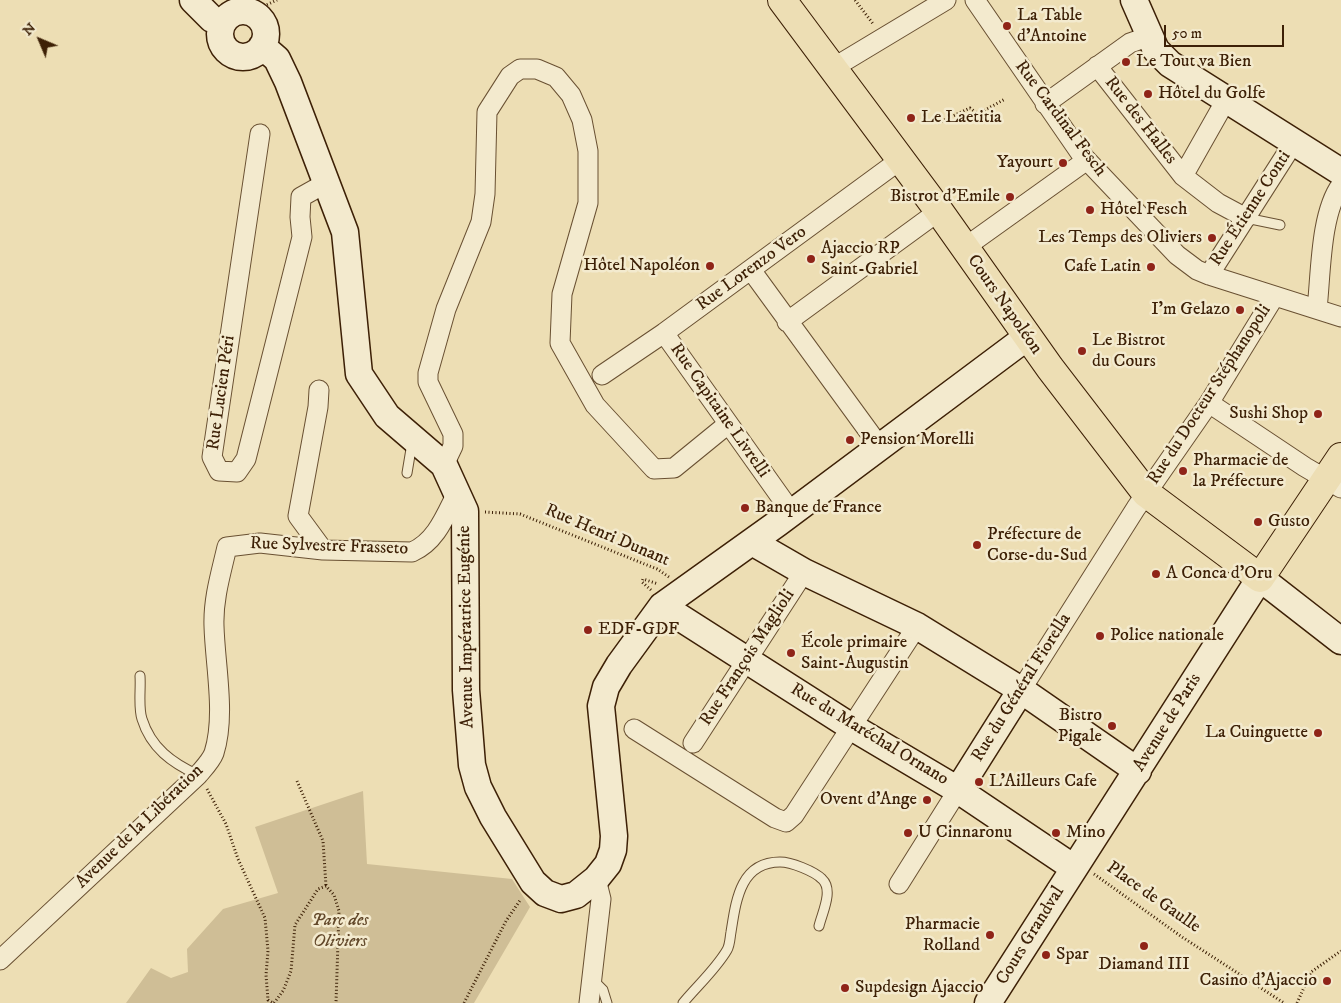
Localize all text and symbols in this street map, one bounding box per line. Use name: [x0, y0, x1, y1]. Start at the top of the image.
place label: La Table d'Antoine: [1017, 5, 1087, 48]
north arrow: [15, 15, 65, 65]
scale bar: [1166, 15, 1286, 47]
text: N: [19, 19, 40, 40]
marker: La Table d'Antoine: [1001, 20, 1013, 32]
text: 50 m: [1172, 24, 1202, 43]
place label: Le Tout va Bien: [1136, 51, 1251, 73]
marker: Le Tout va Bien: [1120, 56, 1132, 68]
street label: Rue Cardinal Fesch: [1009, 57, 1111, 181]
street label: Rue des Halles: [1099, 73, 1181, 169]
place label: Hôtel du Golfe: [1158, 83, 1265, 105]
marker: Hôtel du Golfe: [1142, 88, 1154, 100]
place label: Le Laetitia: [921, 107, 1002, 129]
marker: Le Laetitia: [905, 112, 917, 124]
street label: Rue Étienne Conti: [1206, 147, 1296, 271]
place label: Yayourt: [997, 152, 1053, 174]
marker: Yayourt: [1057, 157, 1069, 169]
place label: Bistrot d'Emile: [890, 186, 1000, 208]
marker: Bistrot d'Emile: [1004, 191, 1016, 203]
place label: Hôtel Fesch: [1100, 199, 1187, 221]
marker: Hôtel Fesch: [1084, 204, 1096, 216]
street label: Rue Lorenzo Vero: [693, 222, 811, 316]
place label: Les Temps des Oliviers: [1038, 227, 1202, 249]
marker: Les Temps des Oliviers: [1206, 232, 1218, 244]
place label: Ajaccio RP Saint-Gabriel: [821, 238, 918, 280]
street label: Cours Napoléon: [962, 251, 1046, 359]
marker: Ajaccio RP Saint-Gabriel: [805, 253, 817, 265]
place label: Hôtel Napoléon: [583, 255, 700, 277]
place label: Cafe Latin: [1064, 256, 1141, 278]
marker: Hôtel Napoléon: [704, 260, 716, 272]
marker: Cafe Latin: [1145, 261, 1157, 273]
place label: I'm Gelazo: [1151, 299, 1230, 321]
street label: Rue du Docteur Stéphanopoli: [1144, 301, 1276, 489]
marker: I'm Gelazo: [1234, 304, 1246, 316]
place label: Le Bistrot du Cours: [1092, 330, 1165, 372]
street label: Rue Lucien Péri: [203, 334, 241, 452]
street label: Rue Capitaine Livrelli: [665, 340, 773, 482]
marker: Le Bistrot du Cours: [1076, 345, 1088, 357]
place label: Sushi Shop: [1229, 403, 1308, 425]
marker: Sushi Shop: [1312, 408, 1324, 420]
place label: Pension Morelli: [860, 429, 974, 451]
marker: Pension Morelli: [844, 434, 856, 446]
place label: Pharmacie de la Préfecture: [1193, 450, 1289, 492]
marker: Pharmacie de la Préfecture: [1177, 465, 1189, 477]
place label: Banque de France: [755, 497, 882, 519]
street label: Rue Henri Dunant: [542, 500, 672, 572]
marker: Banque de France: [739, 502, 751, 514]
place label: Gusto: [1268, 511, 1310, 533]
marker: Gusto: [1252, 516, 1264, 528]
place label: Préfecture de Corse-du-Sud: [987, 524, 1087, 566]
street label: Avenue Impératrice Eugénie: [454, 525, 480, 729]
street label: Rue Sylvestre Frasseto: [250, 533, 408, 561]
marker: Préfecture de Corse-du-Sud: [971, 539, 983, 551]
place label: A Conca d'Oru: [1166, 563, 1272, 585]
marker: A Conca d'Oru: [1150, 568, 1162, 580]
street label: Rue François Maglioli: [696, 586, 800, 730]
street label: Rue du Général Fiorella: [968, 610, 1076, 766]
place label: EDF-GDF: [598, 619, 679, 641]
marker: EDF-GDF: [582, 624, 594, 636]
place label: Police nationale: [1110, 625, 1224, 647]
marker: Police nationale: [1094, 630, 1106, 642]
place label: École primaire Saint-Augustin: [801, 632, 909, 674]
marker: École primaire Saint-Augustin: [785, 647, 797, 659]
street label: Avenue de Paris: [1129, 670, 1207, 776]
street label: Rue du Maréchal Ornano: [786, 679, 952, 791]
place label: Bistro Pigale: [1058, 705, 1102, 748]
marker: Bistro Pigale: [1106, 720, 1118, 732]
place label: La Cuinguette: [1205, 722, 1308, 744]
marker: La Cuinguette: [1312, 727, 1324, 739]
street label: Avenue de la Libération: [72, 760, 208, 894]
place label: L'Ailleurs Cafe: [989, 771, 1097, 793]
marker: L'Ailleurs Cafe: [973, 776, 985, 788]
place label: Ovent d'Ange: [820, 789, 917, 811]
marker: Ovent d'Ange: [921, 794, 933, 806]
place label: U Cinnaronu: [918, 822, 1012, 844]
place label: Mino: [1066, 822, 1105, 844]
marker: U Cinnaronu: [902, 827, 914, 839]
marker: Mino: [1050, 827, 1062, 839]
street label: Place de Gaulle: [1102, 858, 1204, 938]
street label: Cours Grandval: [992, 883, 1070, 989]
park label: Parc des Oliviers: [311, 910, 369, 952]
place label: Pharmacie Rolland: [905, 914, 980, 956]
marker: Pharmacie Rolland: [984, 929, 996, 941]
marker: Diamand III: [1138, 940, 1150, 952]
place label: Spar: [1056, 944, 1089, 966]
marker: Spar: [1040, 949, 1052, 961]
place label: Diamand III: [1098, 954, 1190, 976]
place label: Casino d'Ajaccio: [1199, 970, 1317, 992]
marker: Casino d'Ajaccio: [1321, 975, 1333, 987]
place label: Supdesign Ajaccio: [855, 977, 984, 999]
marker: Supdesign Ajaccio: [839, 982, 851, 994]

